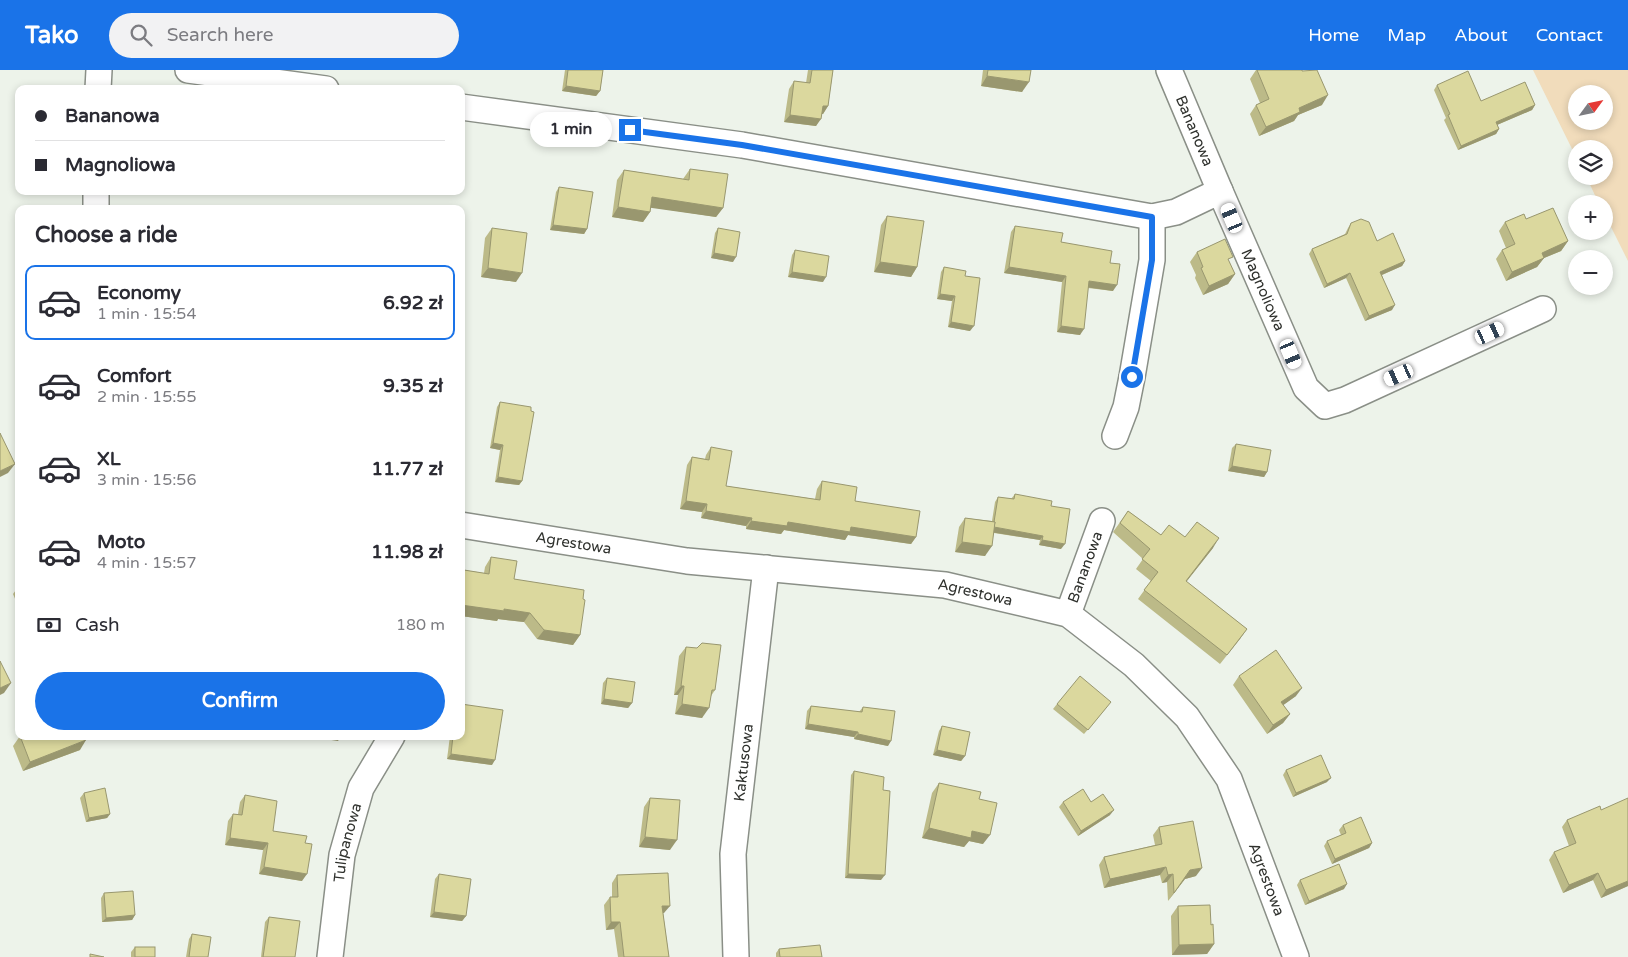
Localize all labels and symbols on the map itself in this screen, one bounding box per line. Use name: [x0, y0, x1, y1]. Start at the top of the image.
north arrow: [1568, 85, 1612, 130]
street label: Bananowa: [1172, 93, 1217, 169]
callout: 1 min: [530, 112, 612, 148]
route end: [619, 119, 641, 141]
car: [1219, 201, 1244, 235]
street label: Magnoliowa: [1237, 246, 1289, 334]
car: [1473, 320, 1506, 346]
car: [1278, 337, 1303, 371]
car: [1382, 362, 1415, 388]
route start: [1121, 366, 1143, 388]
street label: Agrestowa: [534, 528, 613, 558]
street label: Bananowa: [1064, 529, 1106, 605]
street label: Agrestowa: [937, 575, 1015, 610]
street label: Kaktusowa: [730, 723, 757, 802]
street label: Tulipanowa: [330, 801, 365, 883]
street label: Agrestowa: [1245, 840, 1289, 918]

